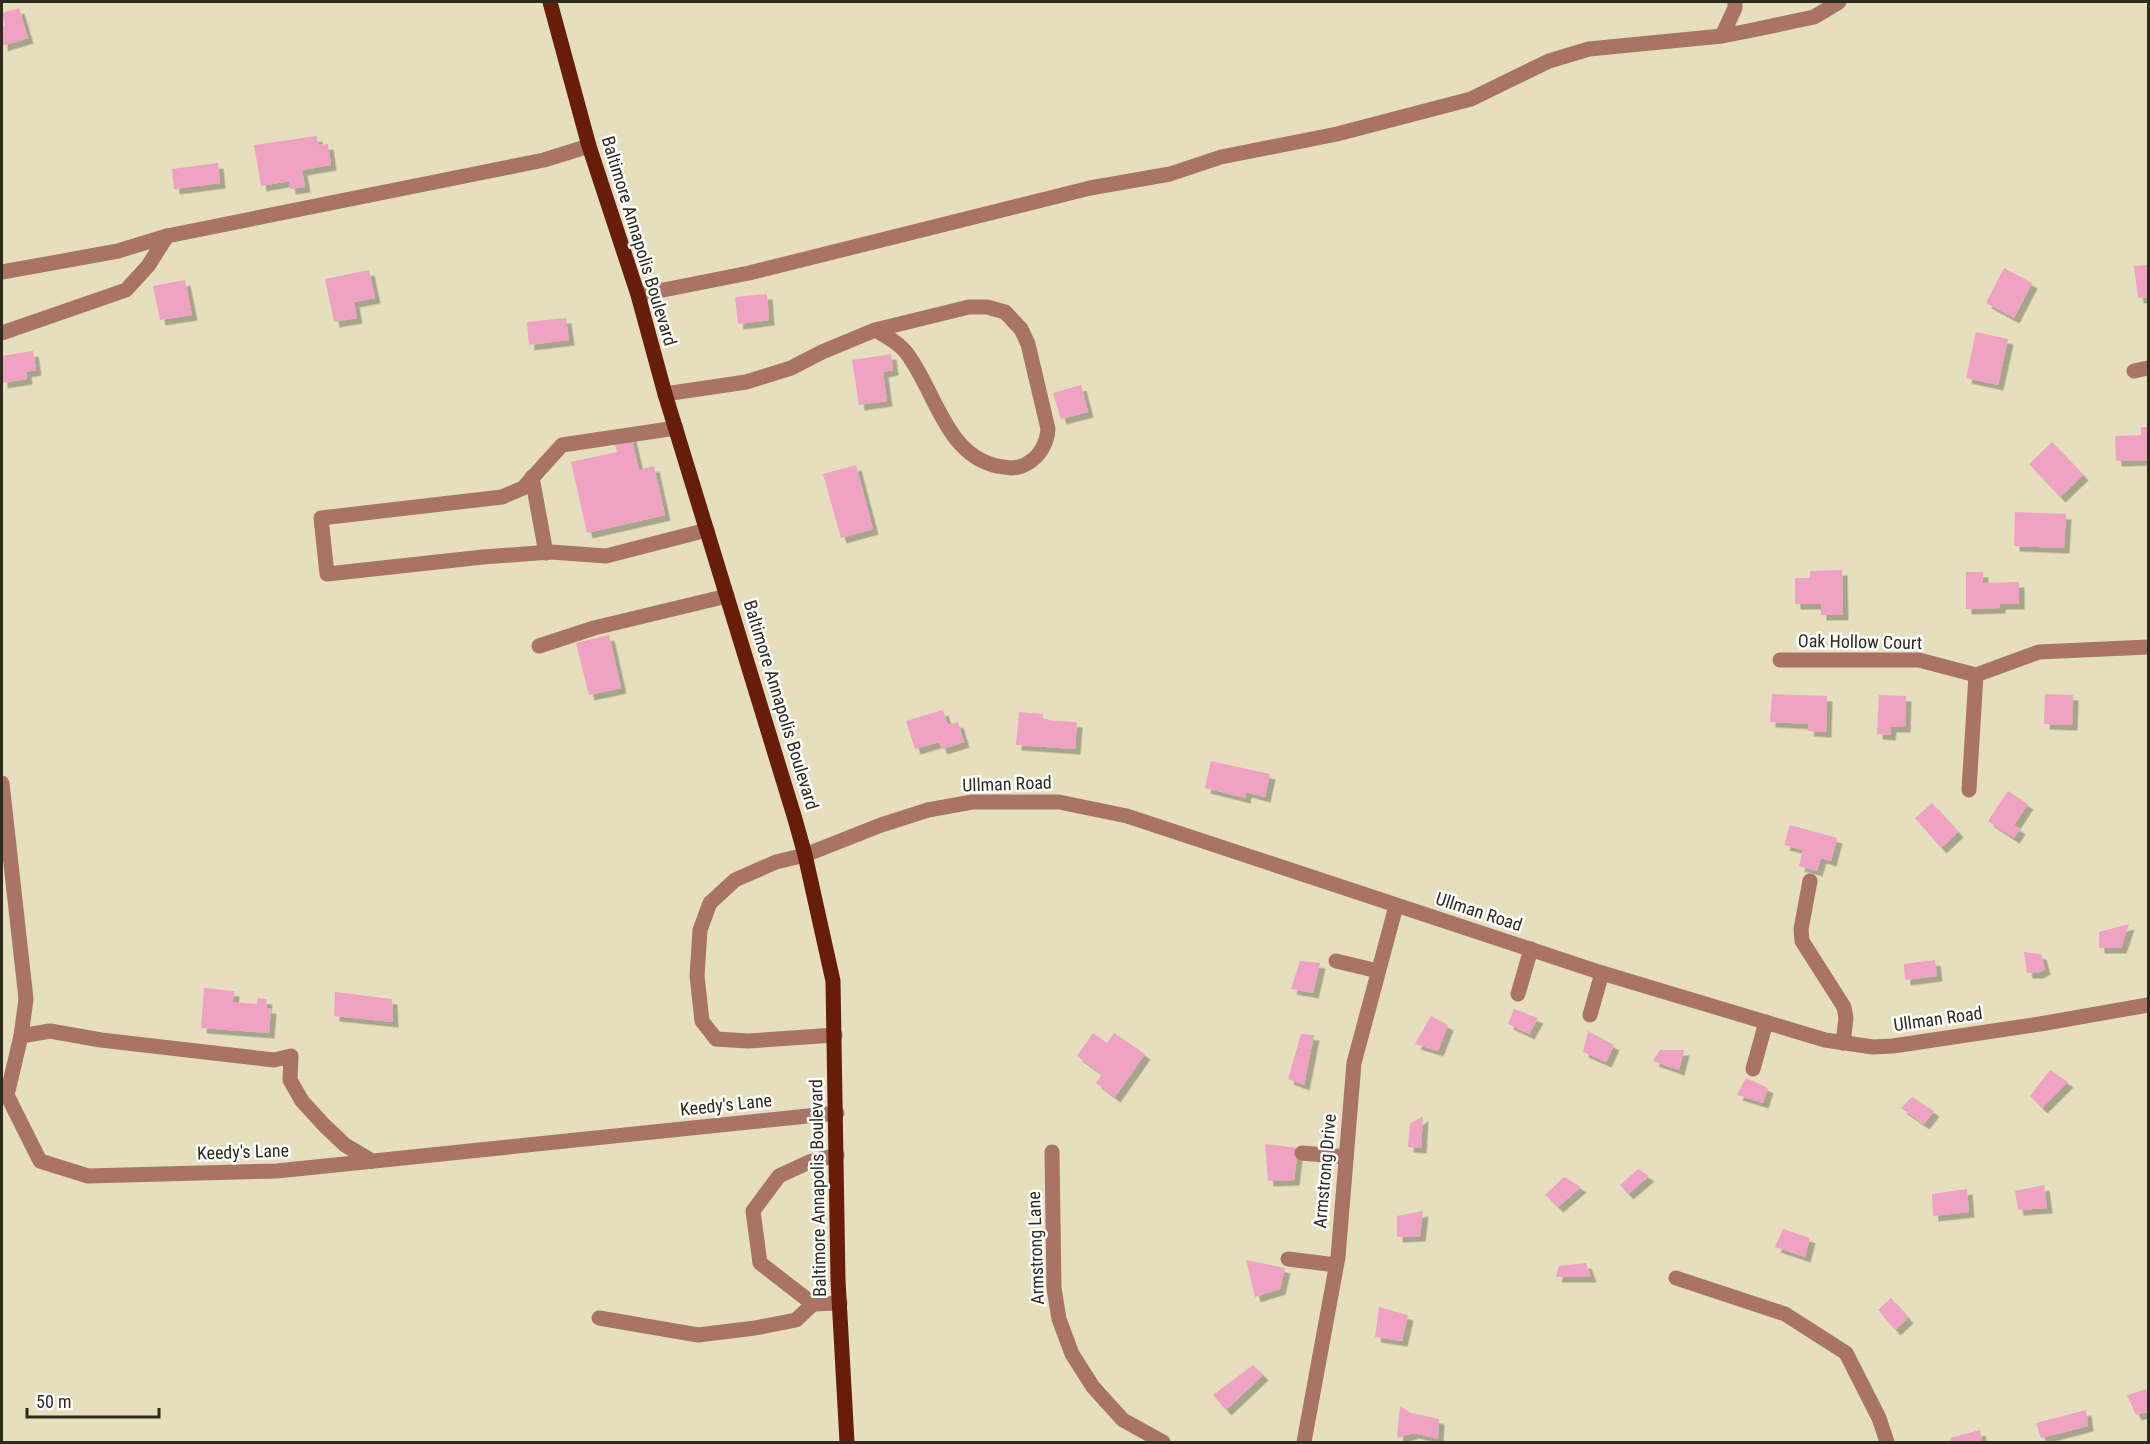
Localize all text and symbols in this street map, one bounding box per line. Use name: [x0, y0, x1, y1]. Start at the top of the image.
street label: Baltimore Annapolis Boulevard: [598, 134, 681, 348]
street label: Baltimore Annapolis Boulevard: [740, 598, 823, 812]
street label: Oak Hollow Court: [1798, 630, 1922, 653]
street label: Ullman Road: [962, 771, 1052, 796]
street label: Ullman Road: [1433, 888, 1525, 935]
street label: Ullman Road: [1892, 1002, 1984, 1035]
street label: Baltimore Annapolis Boulevard: [805, 1079, 830, 1297]
street label: Keedy's Lane: [679, 1089, 773, 1120]
street label: Armstrong Drive: [1309, 1113, 1340, 1229]
street label: Keedy's Lane: [197, 1139, 289, 1164]
street label: Armstrong Lane: [1023, 1191, 1048, 1305]
scale bar: [27, 1381, 159, 1419]
text: 50 m: [36, 1391, 71, 1412]

